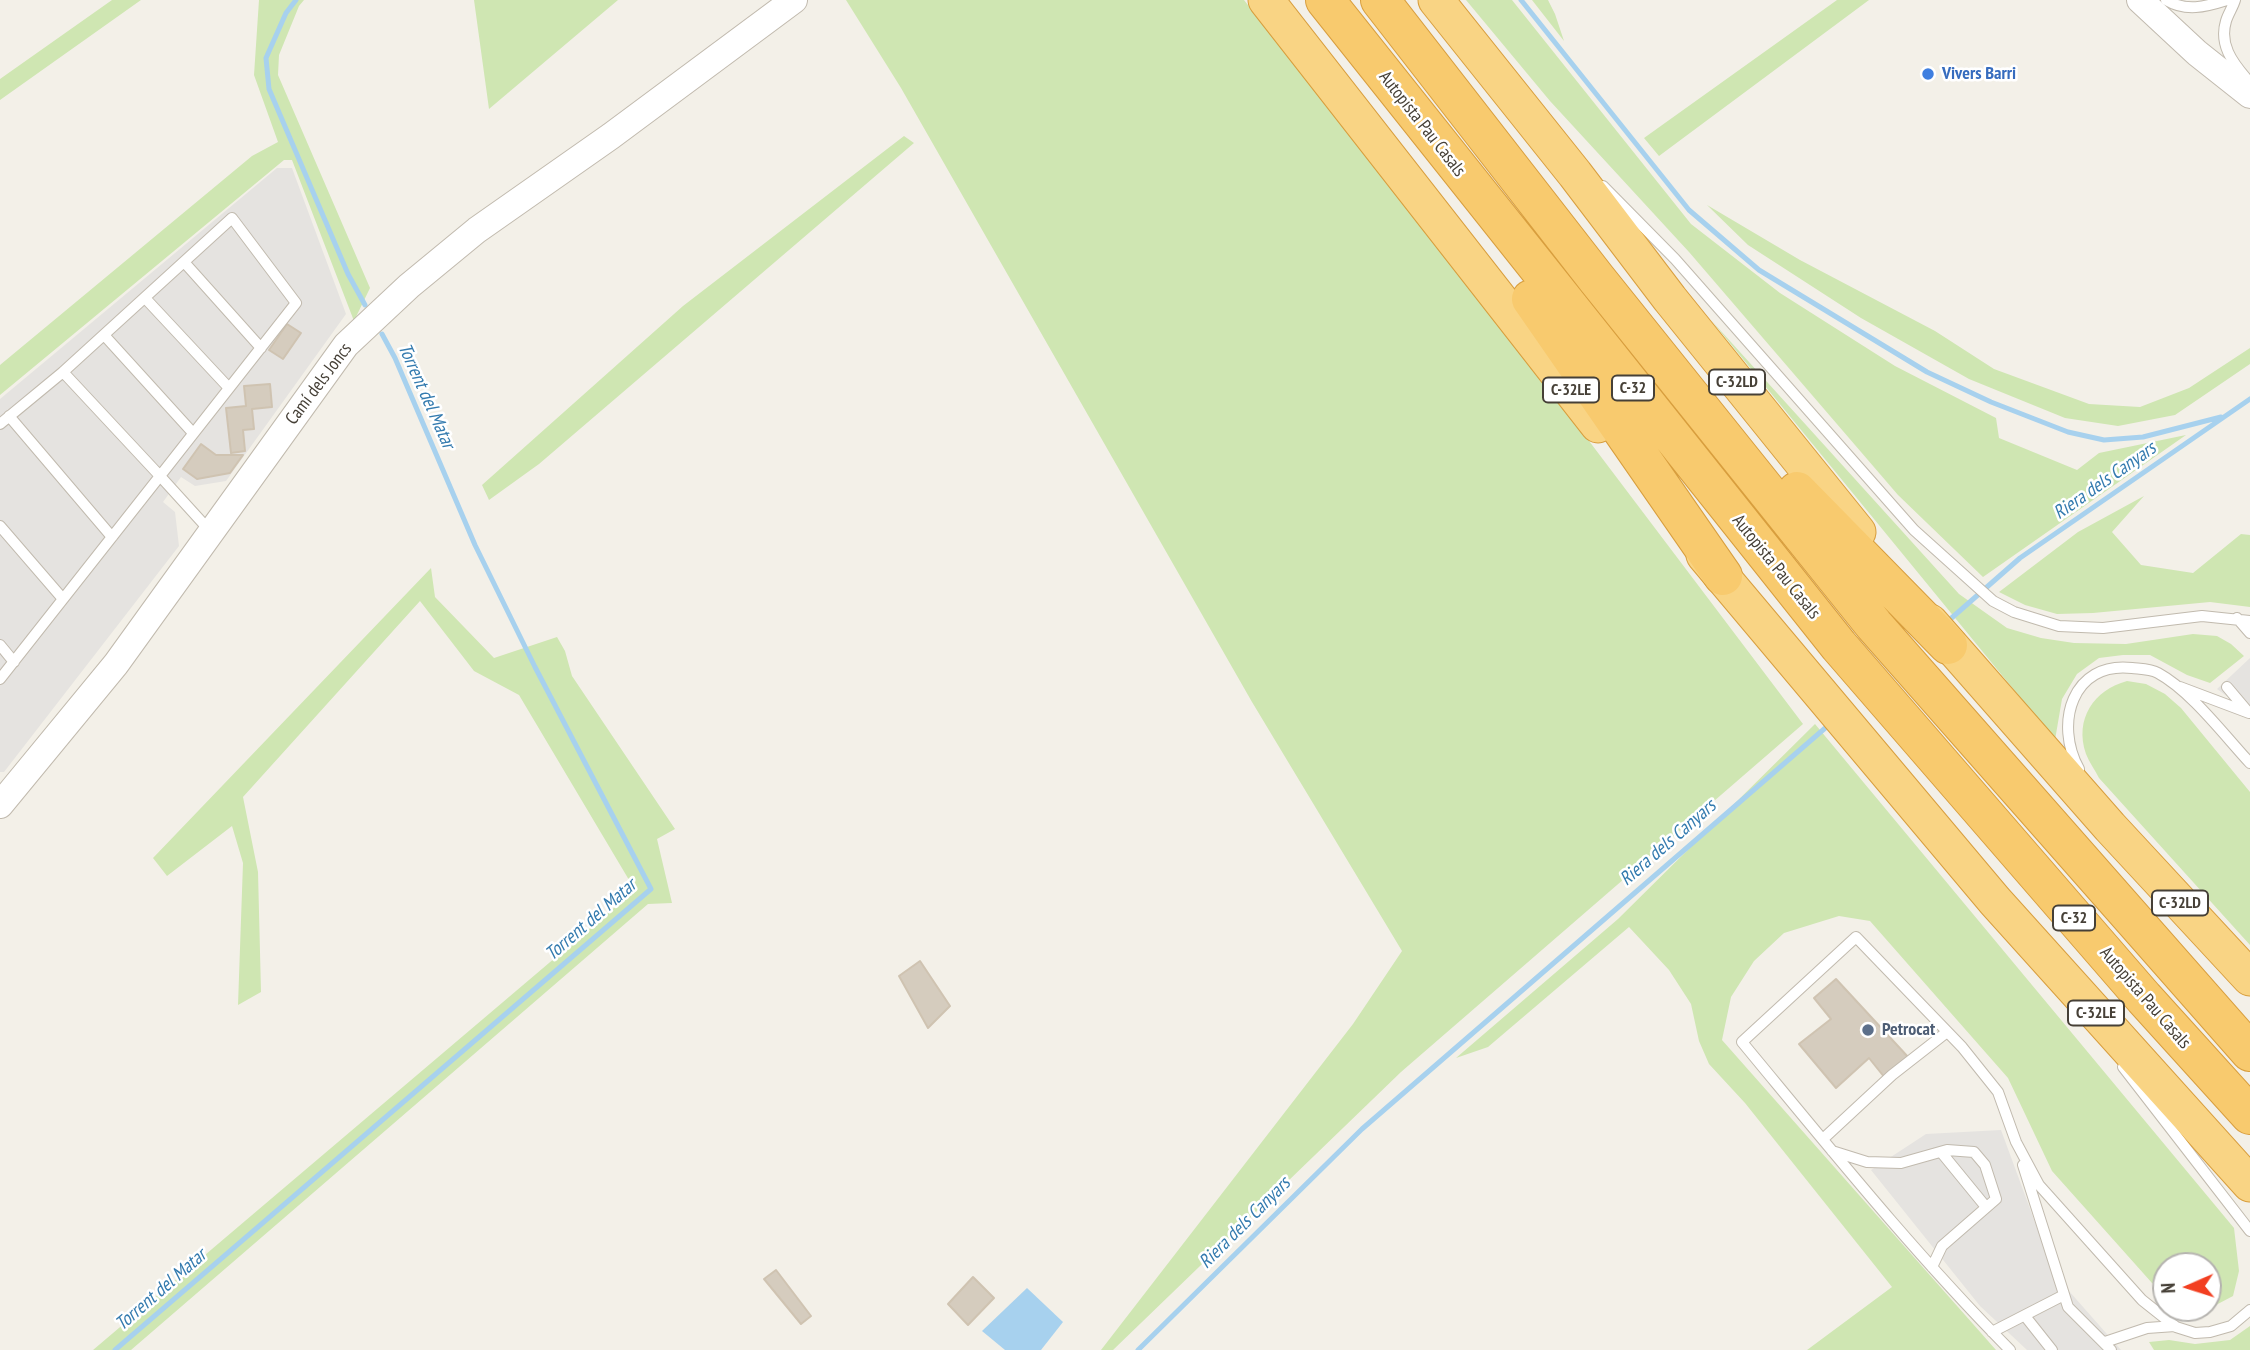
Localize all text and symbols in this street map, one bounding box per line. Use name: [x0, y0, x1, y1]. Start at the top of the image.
place label: Vivers Barri: [1942, 63, 2016, 85]
marker: Vivers Barri: [1920, 66, 1936, 82]
street label: Autopista Pau Casals: [1374, 67, 1470, 181]
street label: Camí dels Joncs: [281, 339, 357, 429]
water label: Torrent del Matar: [393, 340, 459, 452]
road number: C-32LD: [1709, 370, 1765, 394]
road number: C-32: [1612, 376, 1654, 400]
road number: C-32LE: [1543, 378, 1599, 402]
water label: Riera dels Canyars: [2049, 437, 2161, 525]
street label: Autopista Pau Casals: [1727, 510, 1825, 624]
water label: Riera dels Canyars: [1615, 795, 1721, 891]
water label: Torrent del Matar: [541, 874, 641, 966]
road number: C-32LD: [2152, 890, 2208, 916]
road number: C-32: [2053, 906, 2095, 930]
street label: Autopista Pau Casals: [2095, 943, 2195, 1053]
road number: C-32LE: [2068, 1001, 2124, 1026]
place label: Petrocat: [1882, 1019, 1935, 1041]
marker: Petrocat: [1860, 1022, 1876, 1038]
water label: Riera dels Canyars: [1195, 1173, 1295, 1273]
water label: Torrent del Matar: [111, 1244, 211, 1336]
north arrow: [2152, 1252, 2222, 1322]
text: N: [2156, 1282, 2180, 1294]

